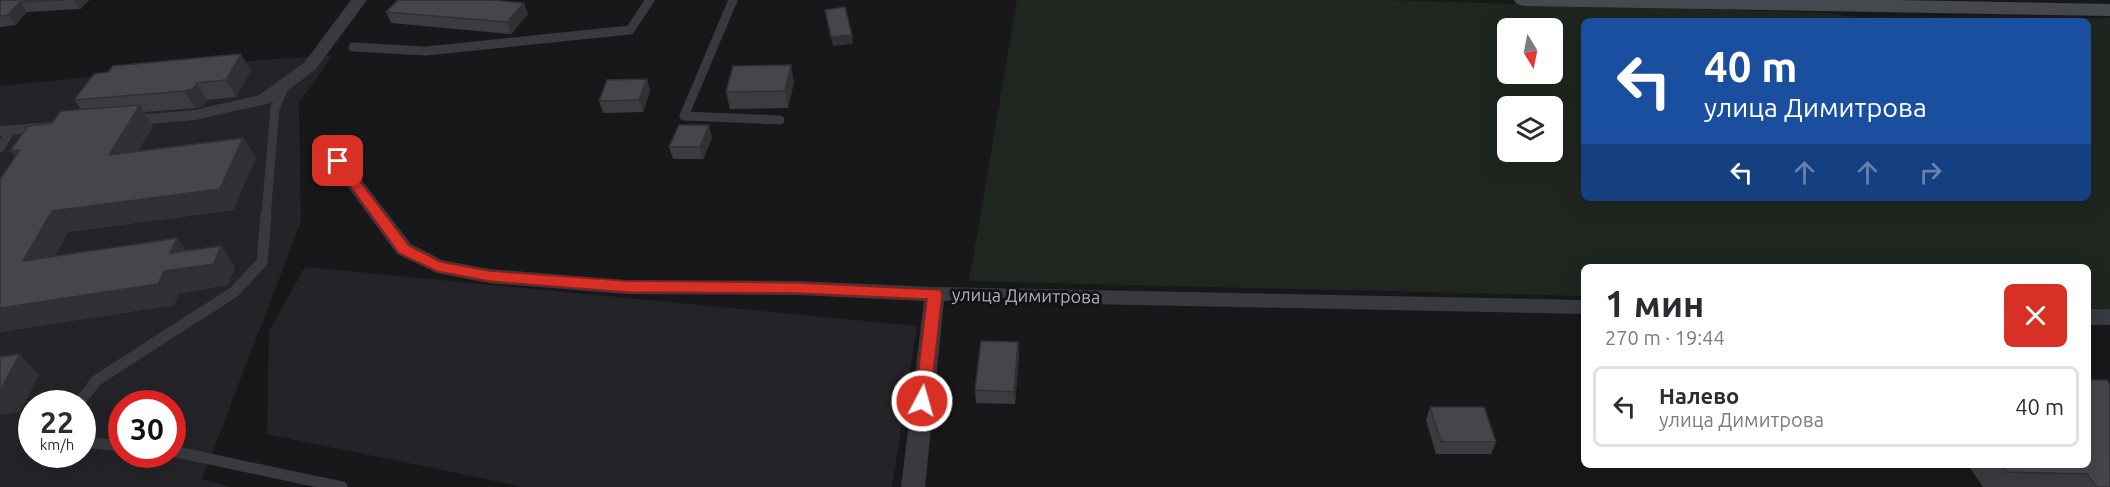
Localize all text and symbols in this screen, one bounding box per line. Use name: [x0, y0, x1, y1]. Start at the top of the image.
north arrow: [1497, 18, 1563, 84]
map controls: [1497, 18, 1563, 162]
icon: left: [1605, 42, 1683, 120]
text: 40 m: [1704, 43, 1798, 90]
text: улица Димитрова: [1704, 92, 1927, 122]
button: layers: [1497, 96, 1563, 162]
pin: [312, 135, 363, 186]
icon: arrive: [321, 144, 354, 177]
icon: left: [1725, 156, 1758, 189]
icon: ahead: [1788, 156, 1821, 189]
icon: ahead: [1851, 156, 1884, 189]
icon: right: [1914, 156, 1947, 189]
text: 1 мин: [1605, 283, 1704, 324]
street label: улица Димитрова: [952, 284, 1100, 306]
button: close: [2004, 284, 2067, 347]
text: 270 m · 19:44: [1605, 326, 1725, 349]
position arrow: [890, 369, 954, 433]
text: Налево: [1659, 383, 1739, 408]
speed limit sign: 30: [108, 390, 186, 468]
icon: left: [1608, 390, 1641, 423]
text: 40 m: [2015, 394, 2064, 419]
text: 22: [40, 405, 74, 439]
text: улица Димитрова: [1659, 408, 1824, 431]
text: km/h: [40, 436, 74, 453]

